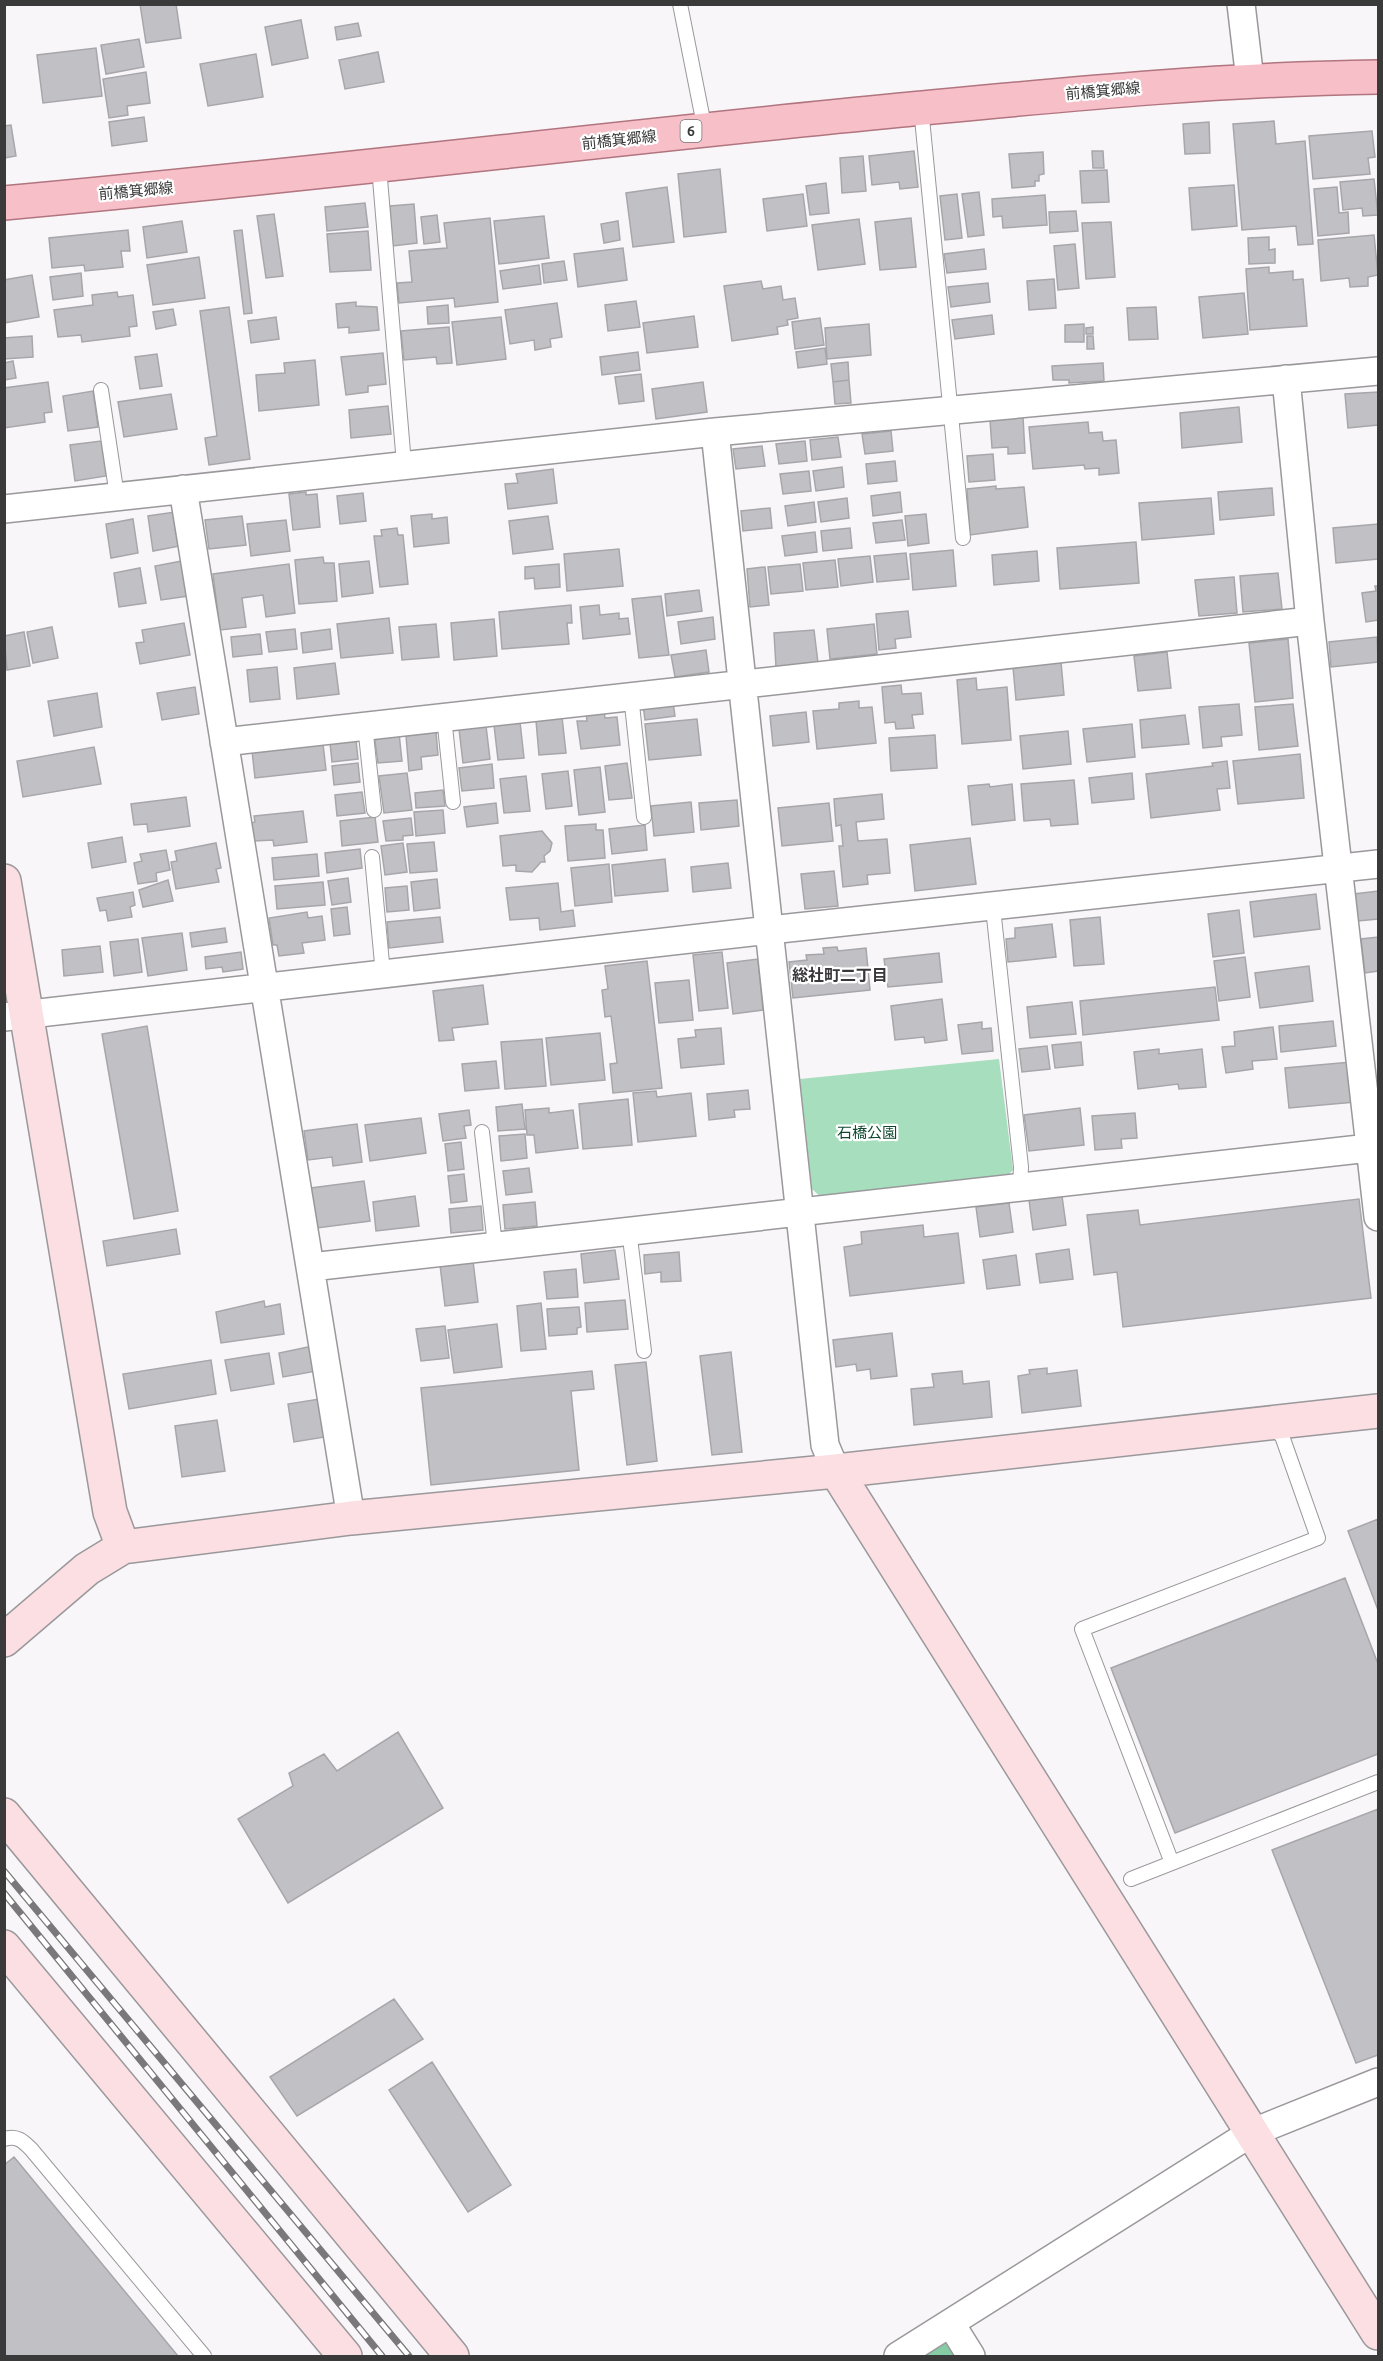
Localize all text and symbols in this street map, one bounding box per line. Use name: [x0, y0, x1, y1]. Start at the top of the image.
street label: 前橋箕郷線: [1065, 79, 1141, 102]
road number: 6: [680, 120, 702, 142]
street label: 前橋箕郷線: [581, 127, 657, 152]
street label: 前橋箕郷線: [98, 179, 174, 202]
district label: 総社町二丁目: [792, 966, 888, 984]
park label: 石橋公園: [837, 1124, 897, 1141]

